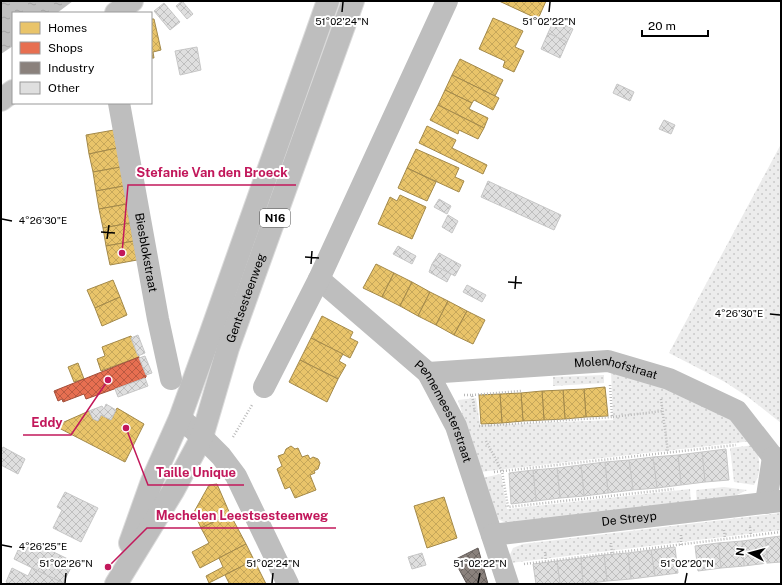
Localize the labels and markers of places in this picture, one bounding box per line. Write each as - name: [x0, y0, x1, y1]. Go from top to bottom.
- callout: Stefanie Van den Broeck: [128, 160, 296, 185]
- callout: Eddy: [23, 410, 71, 435]
- callout: Taille Unique: [148, 460, 244, 485]
- callout: Mechelen Leestsesteenweg: [147, 503, 336, 528]

